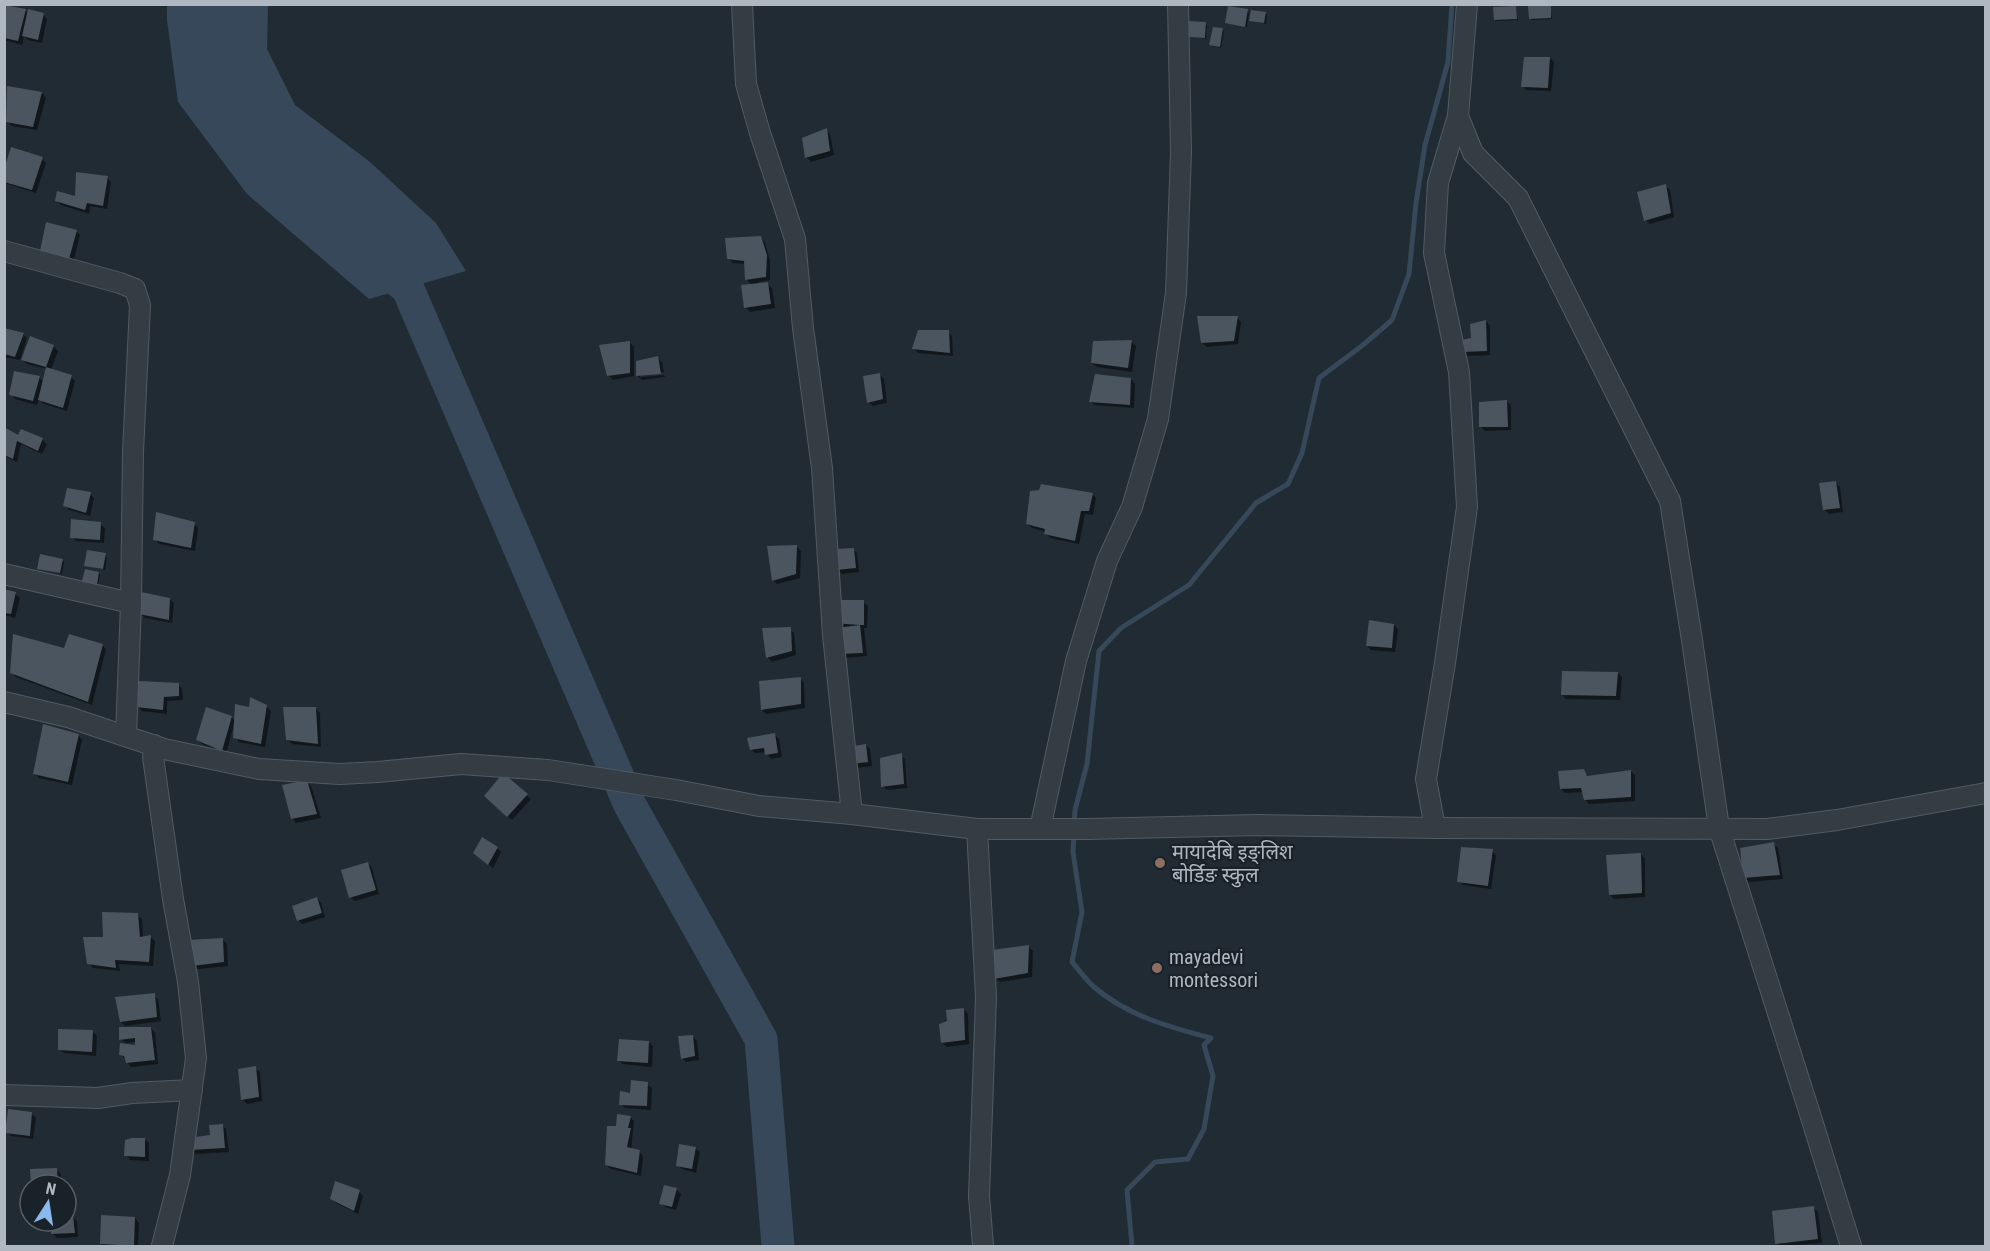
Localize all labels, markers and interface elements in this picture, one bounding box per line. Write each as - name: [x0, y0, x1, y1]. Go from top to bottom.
- place label: मायादेबि इङ्लिश बोर्डिङ स्कुल: [1172, 840, 1293, 888]
- marker: मायादेबि इङ्लिश बोर्डिङ स्कुल: [1153, 856, 1167, 870]
- place label: mayadevi montessori: [1169, 945, 1258, 992]
- marker: mayadevi montessori: [1150, 961, 1164, 975]
- north arrow: [18, 1173, 78, 1233]
- text: N: [44, 1179, 58, 1199]

